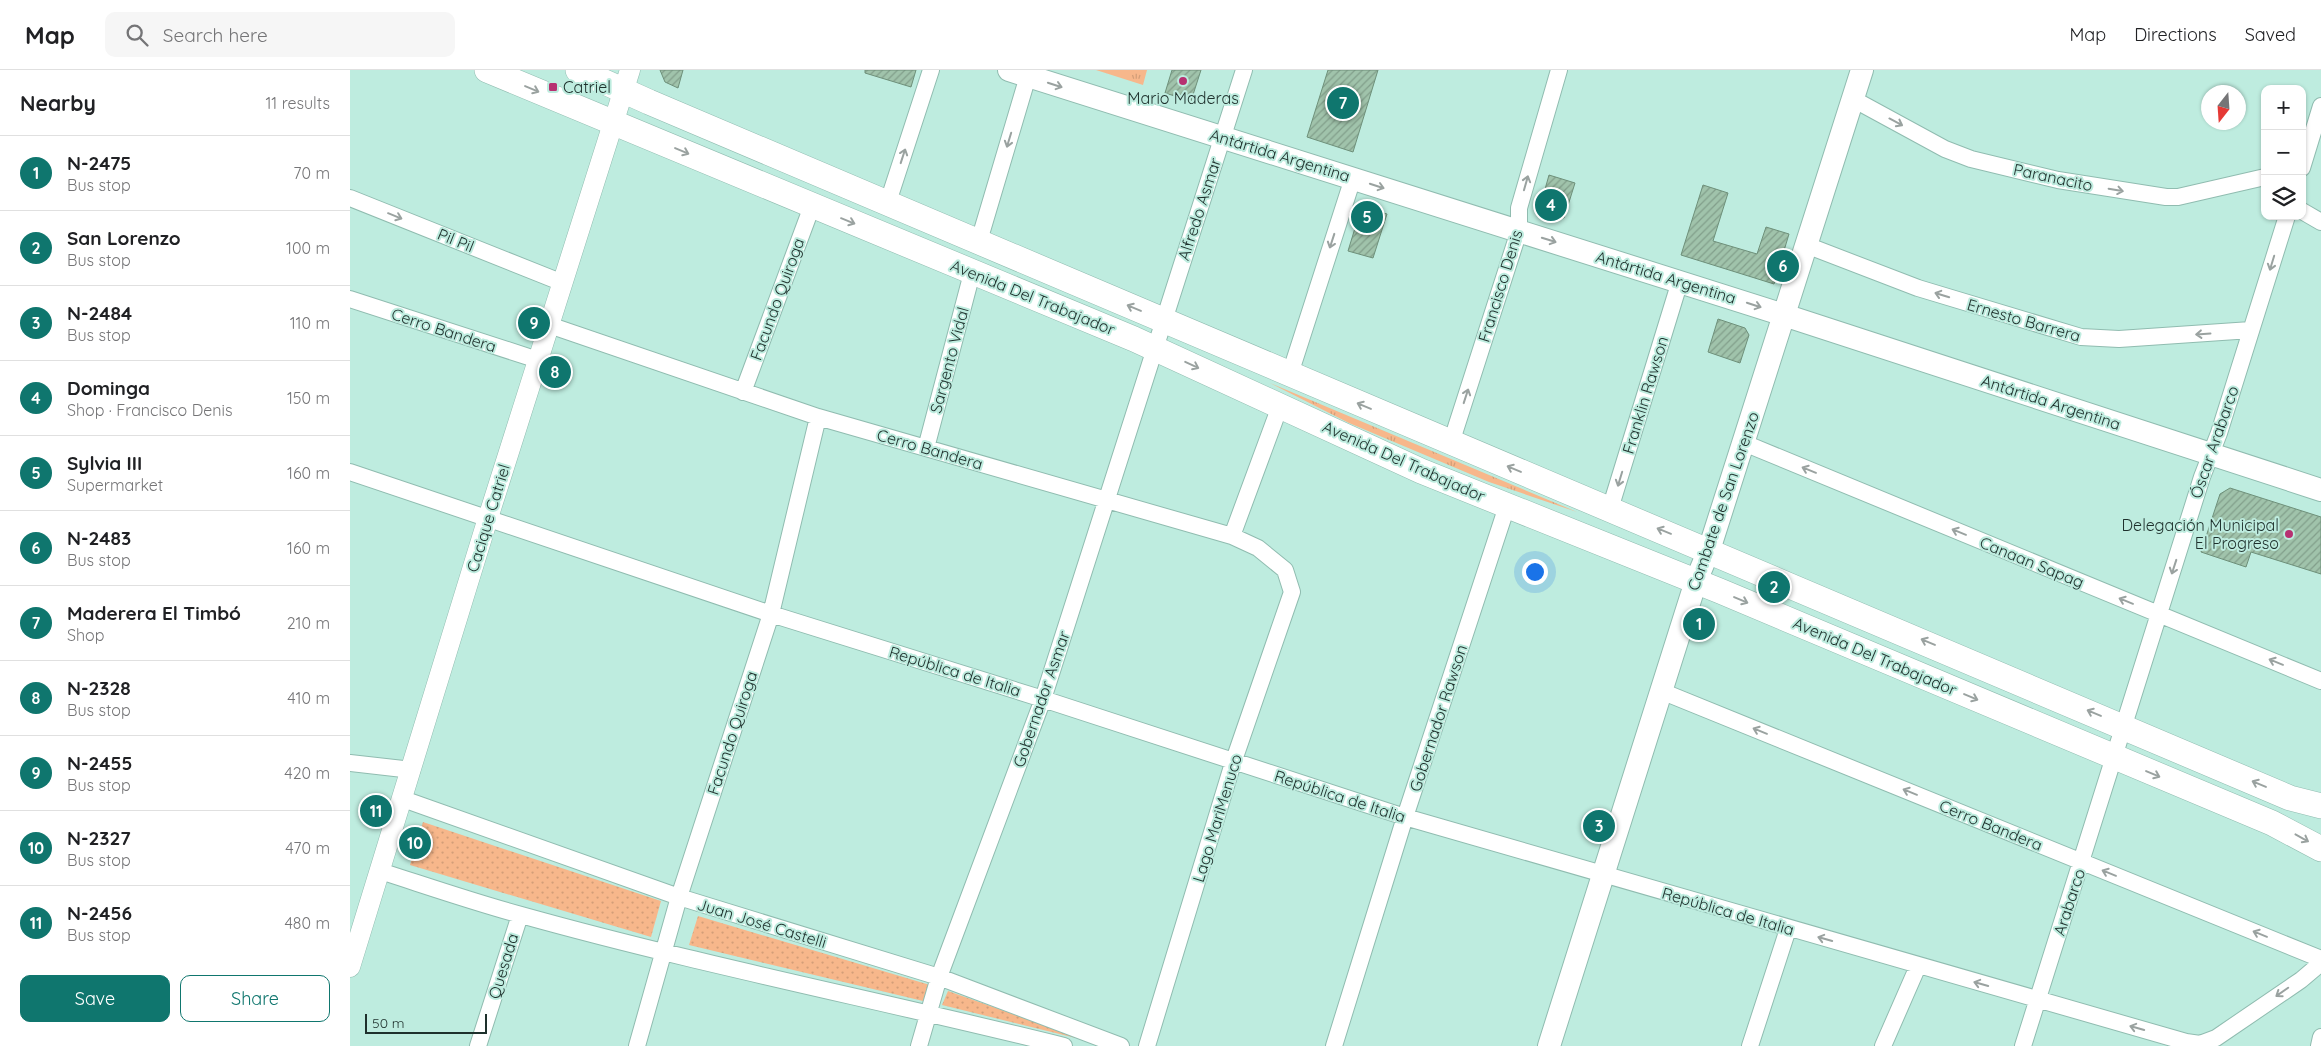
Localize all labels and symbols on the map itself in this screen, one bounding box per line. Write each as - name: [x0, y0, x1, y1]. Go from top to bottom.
- marker: Mario Maderas: [1177, 75, 1189, 87]
- place label: Catriel: [563, 77, 611, 97]
- one-way arrow: [1047, 80, 1063, 90]
- marker: Catriel: [547, 81, 559, 93]
- one-way arrow: [524, 84, 539, 94]
- pin: 7: [1327, 84, 1359, 122]
- north arrow: [2201, 85, 2246, 130]
- place label: Mario Maderas: [1127, 88, 1239, 108]
- one-way arrow: [1888, 117, 1903, 127]
- street label: Antártida Argentina: [1207, 124, 1353, 186]
- one-way arrow: [1004, 131, 1014, 147]
- one-way arrow: [674, 147, 689, 157]
- one-way arrow: [899, 149, 908, 164]
- street label: Alfredo Asmar: [1173, 155, 1225, 263]
- street label: Paranacito: [2012, 159, 2094, 195]
- one-way arrow: [1521, 176, 1531, 192]
- one-way arrow: [1369, 182, 1384, 191]
- one-way arrow: [2108, 185, 2124, 195]
- pin: 4: [1535, 186, 1567, 224]
- pin: 5: [1351, 198, 1383, 236]
- one-way arrow: [387, 212, 402, 221]
- one-way arrow: [840, 217, 855, 226]
- street label: Pil Pil: [435, 224, 477, 256]
- street label: Francisco Denis: [1473, 228, 1527, 344]
- one-way arrow: [1327, 233, 1337, 249]
- street label: Facundo Quiroga: [746, 235, 808, 363]
- one-way arrow: [1540, 236, 1556, 246]
- street label: Antártida Argentina: [1593, 246, 1739, 308]
- pin: 6: [1767, 247, 1799, 285]
- one-way arrow: [2267, 254, 2277, 270]
- street label: Avenida Del Trabajador: [948, 255, 1118, 339]
- one-way arrow: [1934, 290, 1950, 300]
- street label: Ernesto Barrera: [1965, 294, 2083, 346]
- one-way arrow: [1745, 301, 1761, 310]
- one-way arrow: [1127, 302, 1142, 312]
- street label: Cerro Bandera: [389, 304, 499, 356]
- pin: 9: [518, 304, 550, 342]
- street label: Sargento Vidal: [925, 305, 973, 415]
- one-way arrow: [2195, 329, 2211, 338]
- street label: Franklin Rawson: [1618, 334, 1672, 456]
- pin: 8: [539, 353, 571, 391]
- one-way arrow: [1184, 360, 1199, 370]
- street label: Antártida Argentina: [1979, 370, 2123, 434]
- street label: Óscar Arabarco: [2185, 383, 2243, 501]
- one-way arrow: [1462, 389, 1471, 404]
- one-way arrow: [1357, 400, 1372, 410]
- street label: Combate de San Lorenzo: [1683, 409, 1763, 593]
- street label: Avenida Del Trabajador: [1320, 416, 1488, 506]
- street label: Cerro Bandera: [875, 424, 985, 474]
- street label: Cacique Catriel: [462, 462, 514, 574]
- one-way arrow: [1507, 464, 1522, 473]
- one-way arrow: [1802, 464, 1817, 474]
- one-way arrow: [1614, 470, 1624, 486]
- place label: Delegación Municipal El Progreso: [2121, 515, 2279, 553]
- one-way arrow: [1657, 526, 1672, 536]
- one-way arrow: [1952, 526, 1967, 536]
- marker: Delegación Municipal El Progreso: [2283, 528, 2295, 540]
- street label: Canaan Sapag: [1977, 532, 2087, 592]
- your location: [1522, 559, 1548, 585]
- one-way arrow: [2168, 559, 2178, 575]
- pin: 2: [1758, 568, 1790, 606]
- one-way arrow: [2119, 595, 2134, 605]
- one-way arrow: [1733, 596, 1748, 605]
- pin: 1: [1683, 605, 1715, 643]
- street label: Avenida Del Trabajador: [1790, 612, 1960, 700]
- street label: Gobernador Asmar: [1008, 628, 1074, 770]
- one-way arrow: [1921, 637, 1936, 647]
- street label: República de Italia: [887, 641, 1023, 701]
- street label: Gobernador Rawson: [1405, 642, 1471, 794]
- one-way arrow: [2269, 657, 2284, 667]
- street label: Facundo Quiroga: [703, 669, 761, 797]
- one-way arrow: [1963, 693, 1978, 703]
- one-way arrow: [2086, 707, 2101, 716]
- one-way arrow: [1752, 725, 1767, 734]
- street label: Lago MariMenuco: [1188, 751, 1246, 885]
- street label: República de Italia: [1272, 765, 1408, 827]
- one-way arrow: [2145, 769, 2160, 779]
- one-way arrow: [2252, 779, 2267, 788]
- one-way arrow: [1903, 786, 1918, 796]
- pin: 11: [360, 792, 392, 830]
- street label: Cerro Bandera: [1937, 795, 2045, 855]
- pin: 3: [1583, 807, 1615, 845]
- pin: 10: [399, 824, 431, 862]
- one-way arrow: [2295, 833, 2310, 843]
- street label: Arabarco: [2049, 866, 2089, 938]
- one-way arrow: [2102, 867, 2117, 877]
- street label: República de Italia: [1660, 883, 1796, 939]
- street label: Juan José Castelli: [695, 894, 829, 952]
- one-way arrow: [2253, 929, 2268, 938]
- street label: Quesada: [484, 931, 522, 1001]
- one-way arrow: [1817, 934, 1833, 943]
- one-way arrow: [1973, 978, 1989, 988]
- one-way arrow: [2275, 987, 2289, 997]
- scale bar: [365, 1011, 488, 1034]
- one-way arrow: [2130, 1023, 2146, 1033]

